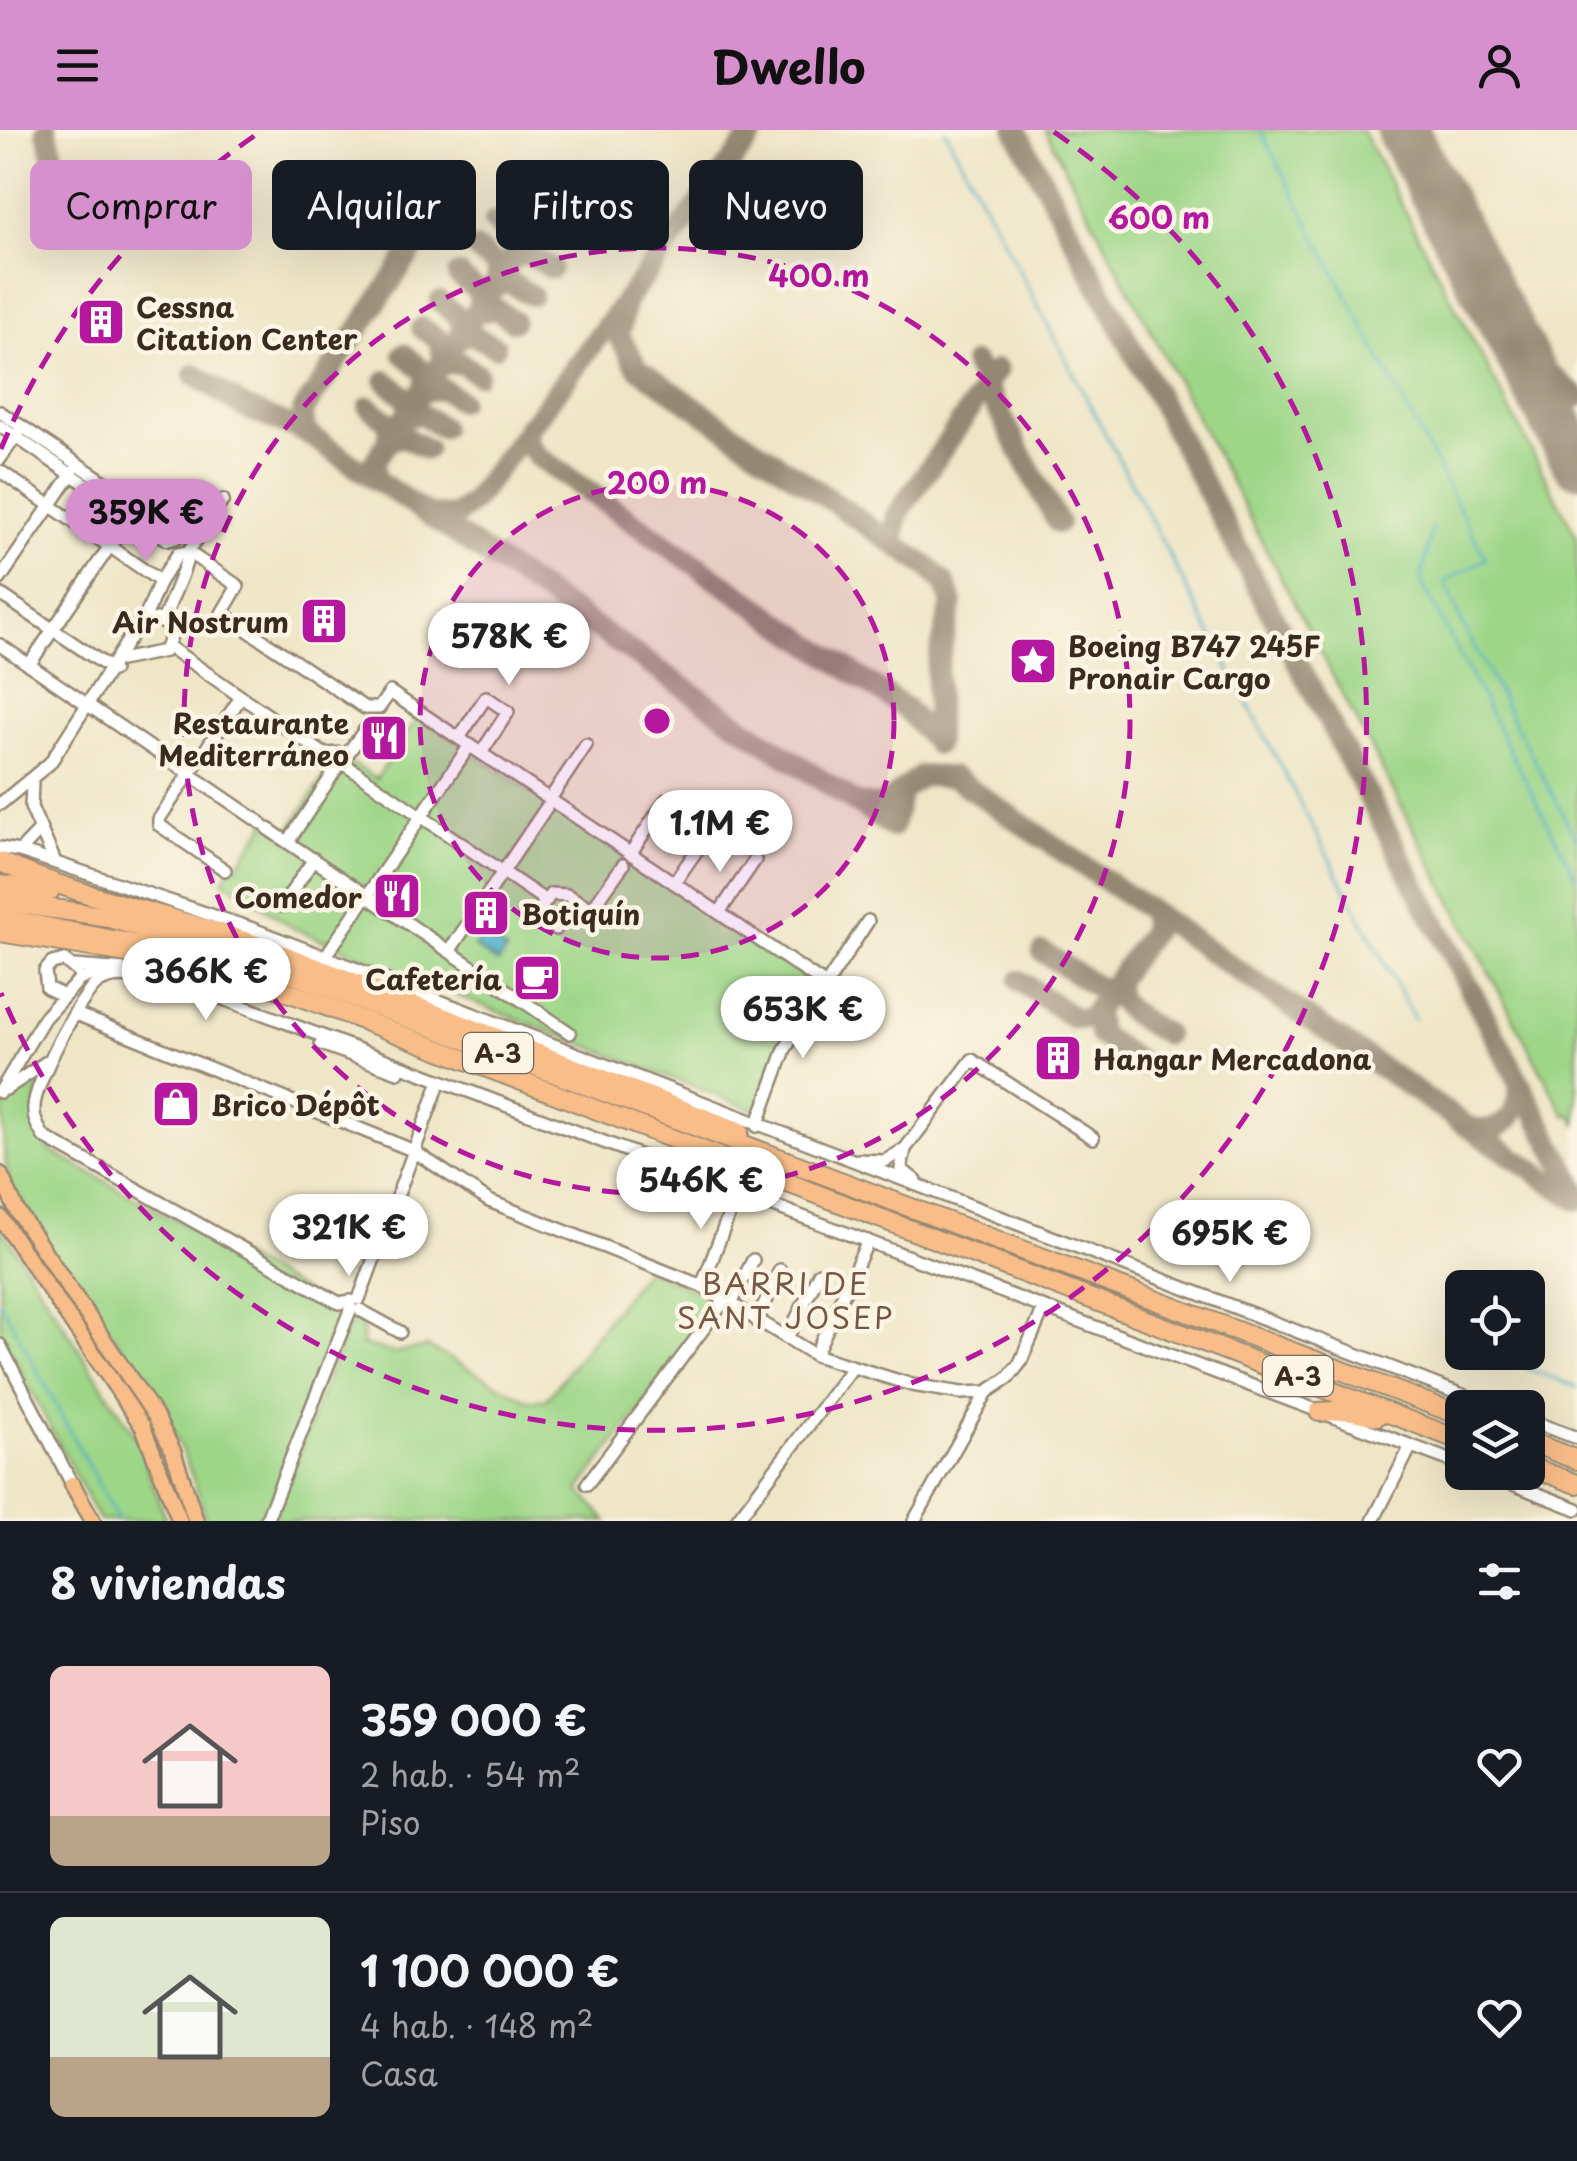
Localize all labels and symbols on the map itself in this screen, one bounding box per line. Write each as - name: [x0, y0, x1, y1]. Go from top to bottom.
- text: 600 m: [1108, 194, 1210, 239]
- text: 400 m: [768, 252, 870, 297]
- place label: Cessna Citation Center: [136, 285, 358, 360]
- building icon: Cessna Citation Center: [75, 296, 127, 348]
- text: 200 m: [607, 459, 707, 504]
- pin: 359K €: [65, 479, 227, 564]
- building icon: Air Nostrum: [298, 595, 350, 647]
- place label: Air Nostrum: [112, 600, 289, 643]
- pin: 578K €: [428, 603, 590, 688]
- place label: Boeing B747 245F Pronair Cargo: [1068, 624, 1320, 699]
- place icon: Boeing B747 245F Pronair Cargo: [1007, 635, 1059, 687]
- place label: Restaurante Mediterráneo: [159, 701, 349, 776]
- centre of rings: [639, 703, 675, 739]
- restaurant icon: Restaurante Mediterráneo: [358, 712, 410, 764]
- pin: 1.1M €: [639, 790, 801, 875]
- restaurant icon: Comedor: [371, 870, 423, 922]
- place label: Comedor: [234, 875, 363, 918]
- building icon: Botiquín: [460, 887, 512, 939]
- place label: Botiquín: [521, 892, 640, 935]
- pin: 366K €: [125, 938, 287, 1023]
- cafe icon: Cafetería: [511, 952, 563, 1004]
- place label: Cafetería: [365, 957, 503, 1000]
- pin: 653K €: [722, 976, 884, 1061]
- building icon: Hangar Mercadona: [1032, 1032, 1084, 1084]
- road number: A-3: [463, 1033, 533, 1073]
- place label: Hangar Mercadona: [1093, 1037, 1371, 1080]
- shop icon: Brico Dépôt: [150, 1078, 202, 1130]
- place label: Brico Dépôt: [211, 1083, 380, 1126]
- pin: 546K €: [620, 1147, 782, 1232]
- pin: 321K €: [268, 1194, 430, 1279]
- pin: 695K €: [1149, 1200, 1311, 1285]
- district label: BARRI DE SANT JOSEP: [677, 1260, 895, 1339]
- road number: A-3: [1263, 1356, 1333, 1396]

